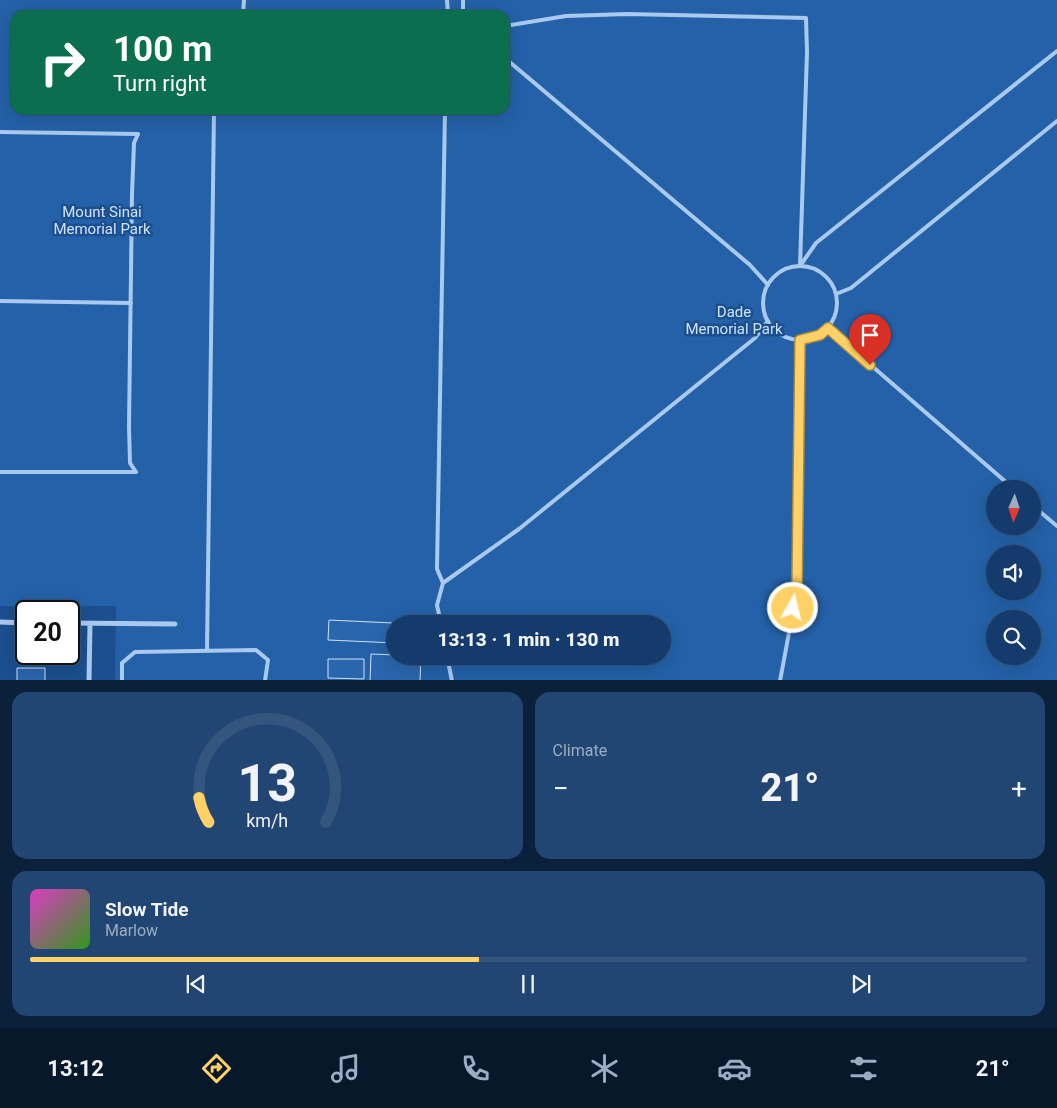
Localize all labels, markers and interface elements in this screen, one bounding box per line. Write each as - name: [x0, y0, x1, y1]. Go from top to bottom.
- text: 100 m: [113, 29, 212, 70]
- icon: right: [30, 30, 95, 95]
- text: Turn right: [113, 71, 207, 96]
- park label: Mount Sinai Memorial Park: [53, 203, 151, 238]
- park label: Dade Memorial Park: [685, 303, 783, 338]
- pin: [849, 314, 891, 365]
- icon: arrive: [856, 321, 884, 349]
- north arrow: [986, 480, 1041, 535]
- map controls: [986, 480, 1041, 665]
- button: sound: [986, 545, 1041, 600]
- position arrow: [766, 581, 818, 633]
- speed limit sign: 20: [15, 600, 80, 665]
- button: search: [986, 610, 1041, 665]
- text: 13:13 · 1 min · 130 m: [437, 628, 620, 651]
- text: Climate: [553, 741, 607, 760]
- text: 13: [237, 753, 297, 814]
- text: 21°: [760, 766, 819, 810]
- text: −: [553, 772, 569, 805]
- text: +: [1011, 772, 1027, 805]
- text: km/h: [246, 810, 288, 831]
- text: Slow Tide: [105, 898, 188, 921]
- text: Marlow: [105, 921, 158, 940]
- icon: previous: [182, 970, 210, 998]
- icon: pause: [514, 970, 542, 998]
- icon: next: [847, 970, 875, 998]
- icon: directions: [199, 1051, 234, 1086]
- icon: music: [328, 1051, 363, 1086]
- icon: phone: [458, 1051, 493, 1086]
- icon: climate: [587, 1051, 622, 1086]
- icon: car: [717, 1051, 752, 1086]
- icon: filters: [846, 1051, 881, 1086]
- text: 13:12: [47, 1056, 104, 1081]
- text: 21°: [976, 1056, 1010, 1081]

